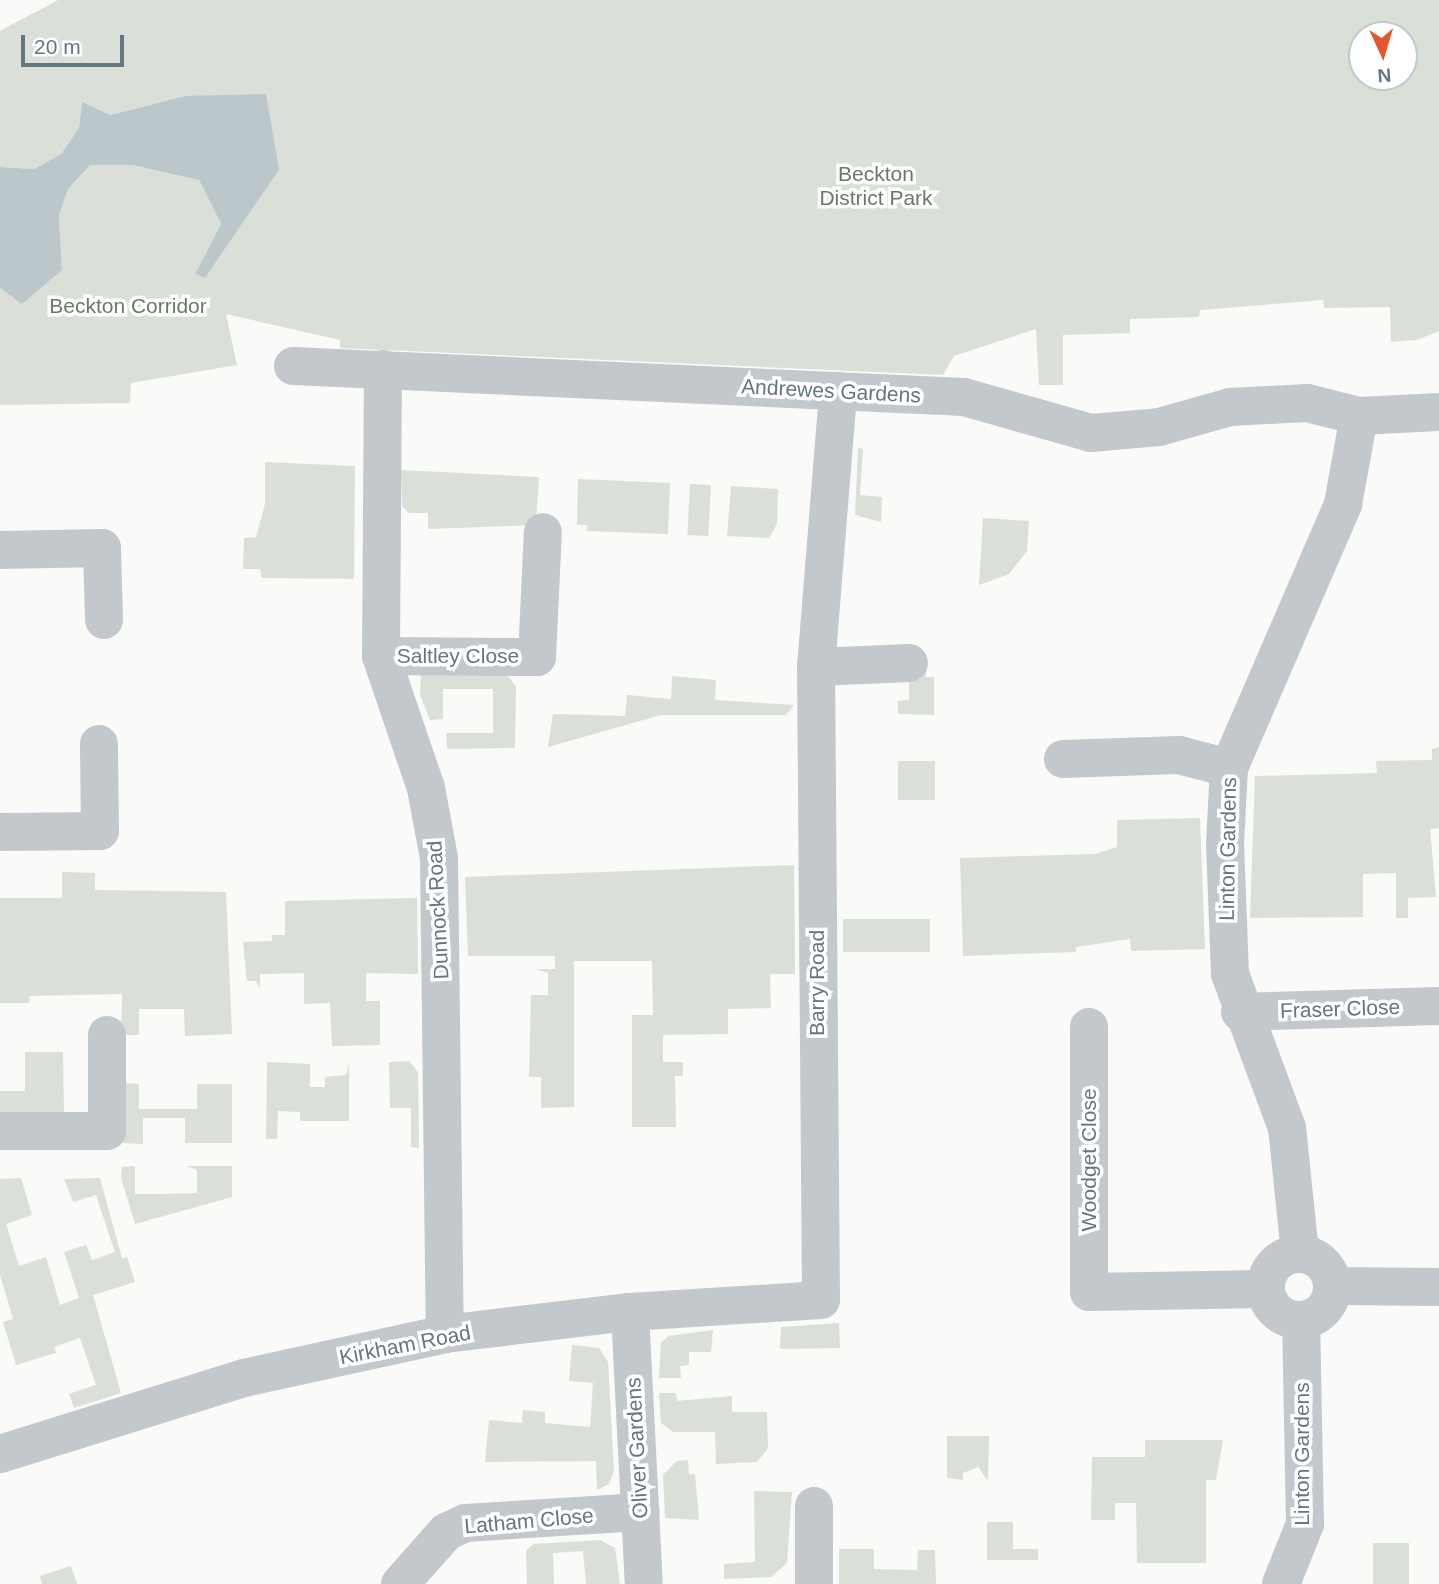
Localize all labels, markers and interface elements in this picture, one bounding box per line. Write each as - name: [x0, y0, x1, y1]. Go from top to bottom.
- scale bar: [24, 21, 128, 65]
- north arrow: [1348, 21, 1418, 91]
- text: 20 m: [34, 35, 81, 58]
- text: N: [1377, 64, 1392, 86]
- park label: Beckton District Park: [819, 161, 933, 211]
- park label: Beckton Corridor: [49, 293, 207, 319]
- street label: Andrewes Gardens: [741, 374, 921, 408]
- street label: Saltley Close: [397, 643, 519, 669]
- street label: Linton Gardens: [1214, 777, 1242, 921]
- street label: Dunnock Road: [422, 840, 454, 980]
- street label: Barry Road: [804, 930, 830, 1036]
- street label: Fraser Close: [1279, 994, 1401, 1024]
- street label: Woodget Close: [1076, 1088, 1102, 1232]
- street label: Kirkham Road: [337, 1320, 473, 1370]
- street label: Oliver Gardens: [621, 1377, 653, 1519]
- street label: Linton Gardens: [1289, 1382, 1315, 1526]
- street label: Latham Close: [463, 1503, 595, 1539]

